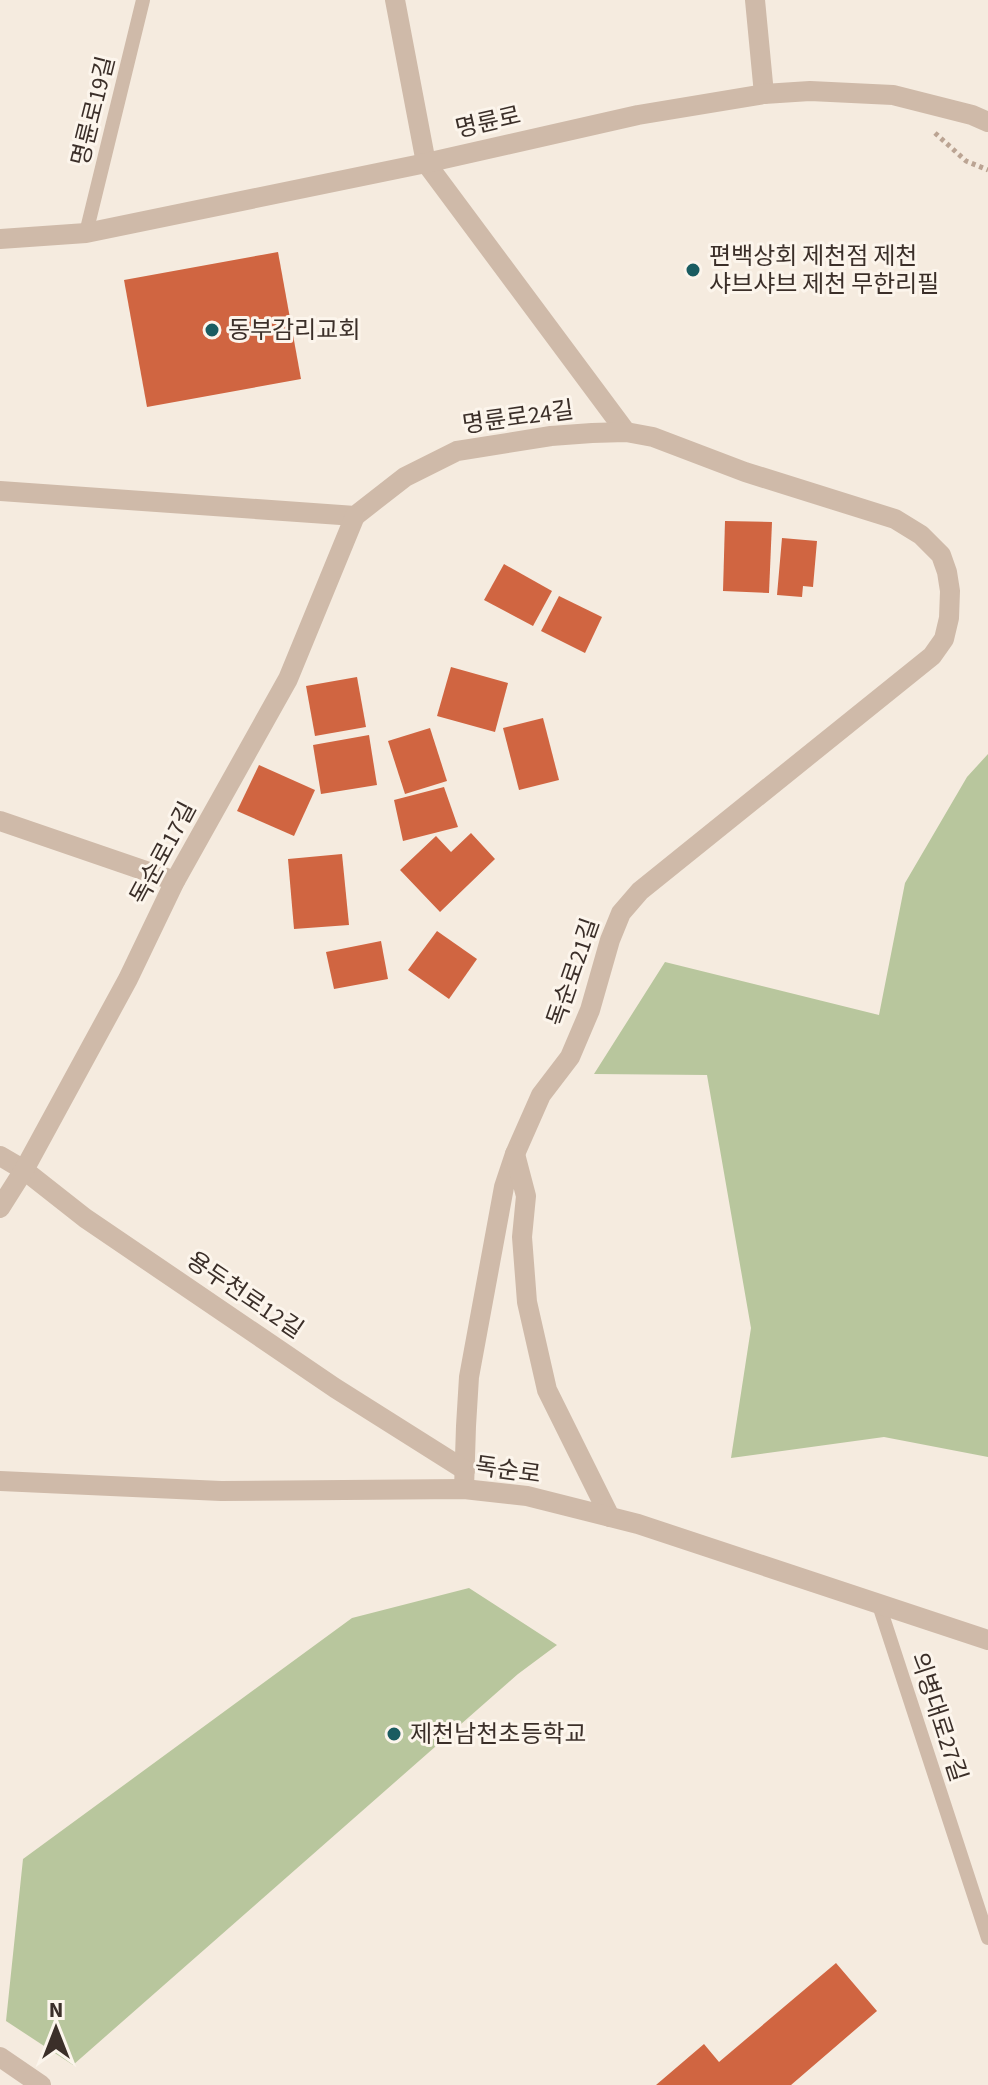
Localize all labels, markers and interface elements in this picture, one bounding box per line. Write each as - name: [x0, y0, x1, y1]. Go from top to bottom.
- street label: 명륜로19길: [63, 52, 124, 170]
- street label: 명륜로: [452, 98, 524, 147]
- place label: 편백상회 제천점 제천 샤브샤브 제천 무한리필: [709, 239, 939, 302]
- marker: 편백상회 제천점 제천 샤브샤브 제천 무한리필: [684, 261, 702, 279]
- place label: 동부감리교회: [228, 313, 360, 348]
- marker: 동부감리교회: [203, 321, 221, 339]
- street label: 명륜로24길: [460, 392, 576, 443]
- street label: 독순로17길: [122, 795, 205, 911]
- street label: 독순로21길: [539, 913, 608, 1031]
- street label: 용두천로12길: [179, 1243, 310, 1347]
- street label: 독순로: [473, 1449, 543, 1492]
- street label: 의병대로27길: [901, 1648, 976, 1786]
- place label: 제천남천초등학교: [410, 1717, 587, 1752]
- marker: 제천남천초등학교: [385, 1725, 403, 1743]
- north arrow: [16, 1989, 96, 2069]
- text: N: [49, 1994, 63, 2026]

